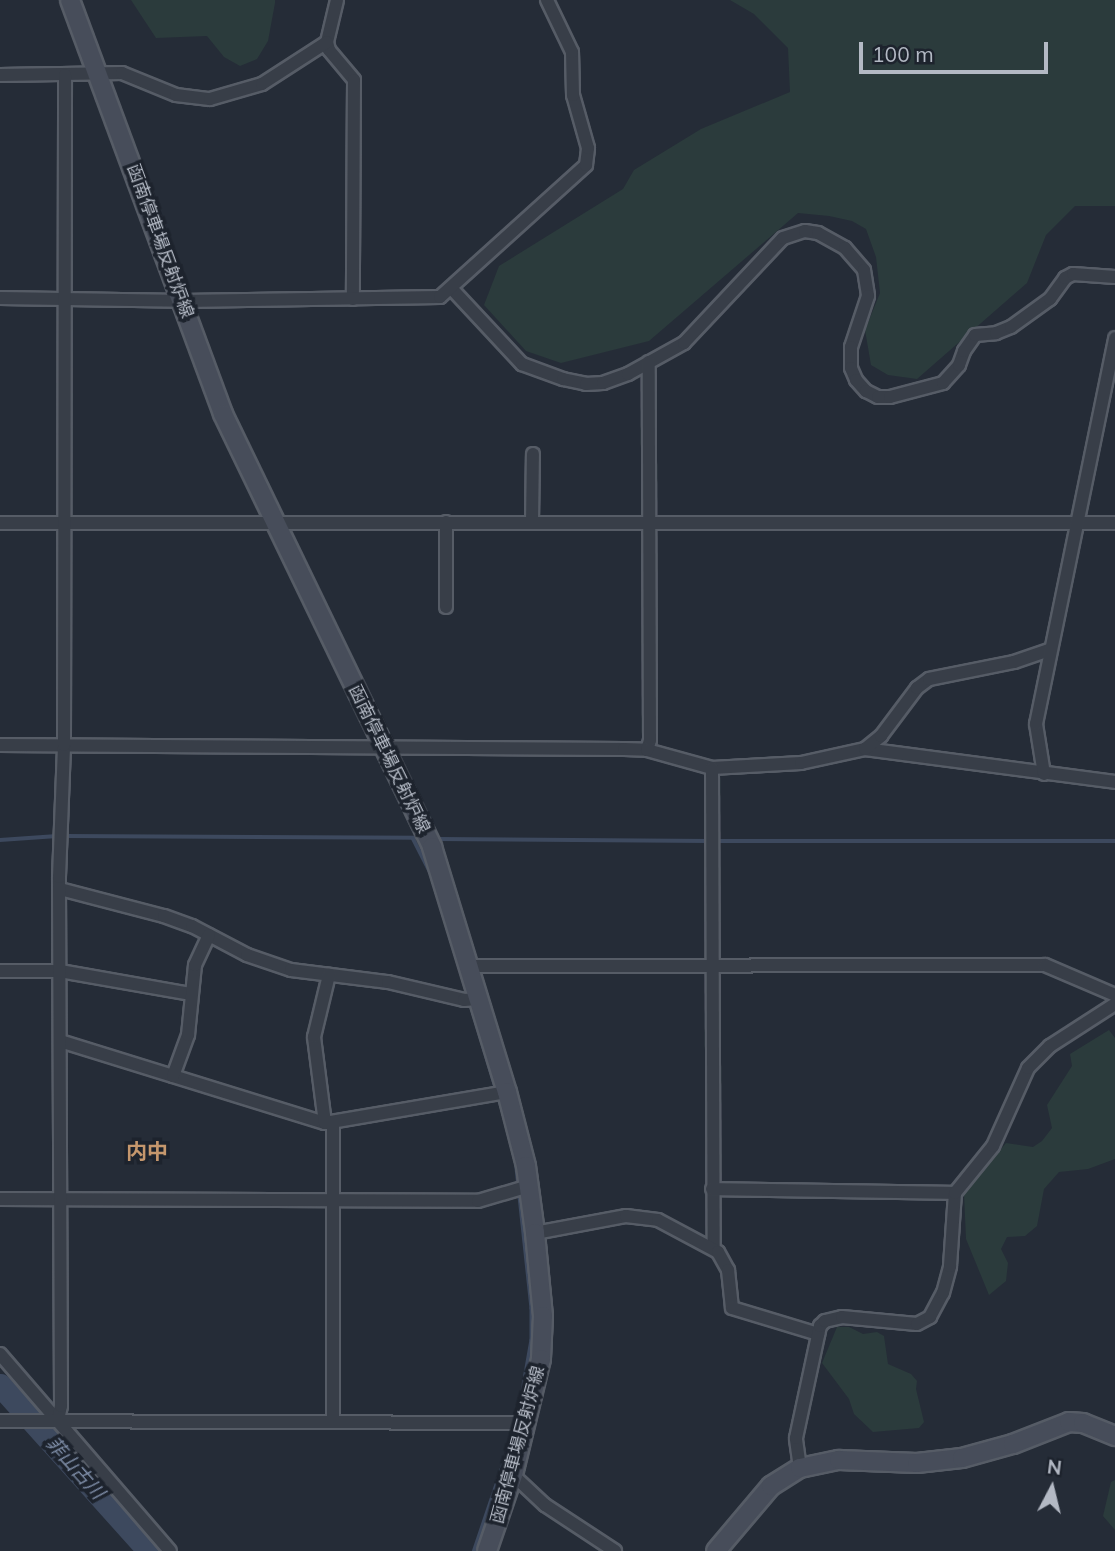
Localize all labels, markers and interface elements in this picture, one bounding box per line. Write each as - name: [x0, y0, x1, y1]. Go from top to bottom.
- scale bar: [863, 28, 1052, 72]
- text: 100 m: [872, 41, 934, 67]
- street label: 函南停車場反射炉線: [122, 161, 198, 321]
- street label: 函南停車場反射炉線: [344, 681, 434, 837]
- district label: 内中: [126, 1138, 168, 1164]
- street label: 函南停車場反射炉線: [487, 1364, 549, 1526]
- water label: 菲山古川: [41, 1432, 109, 1504]
- north arrow: [1017, 1453, 1087, 1523]
- text: N: [1046, 1454, 1063, 1480]

